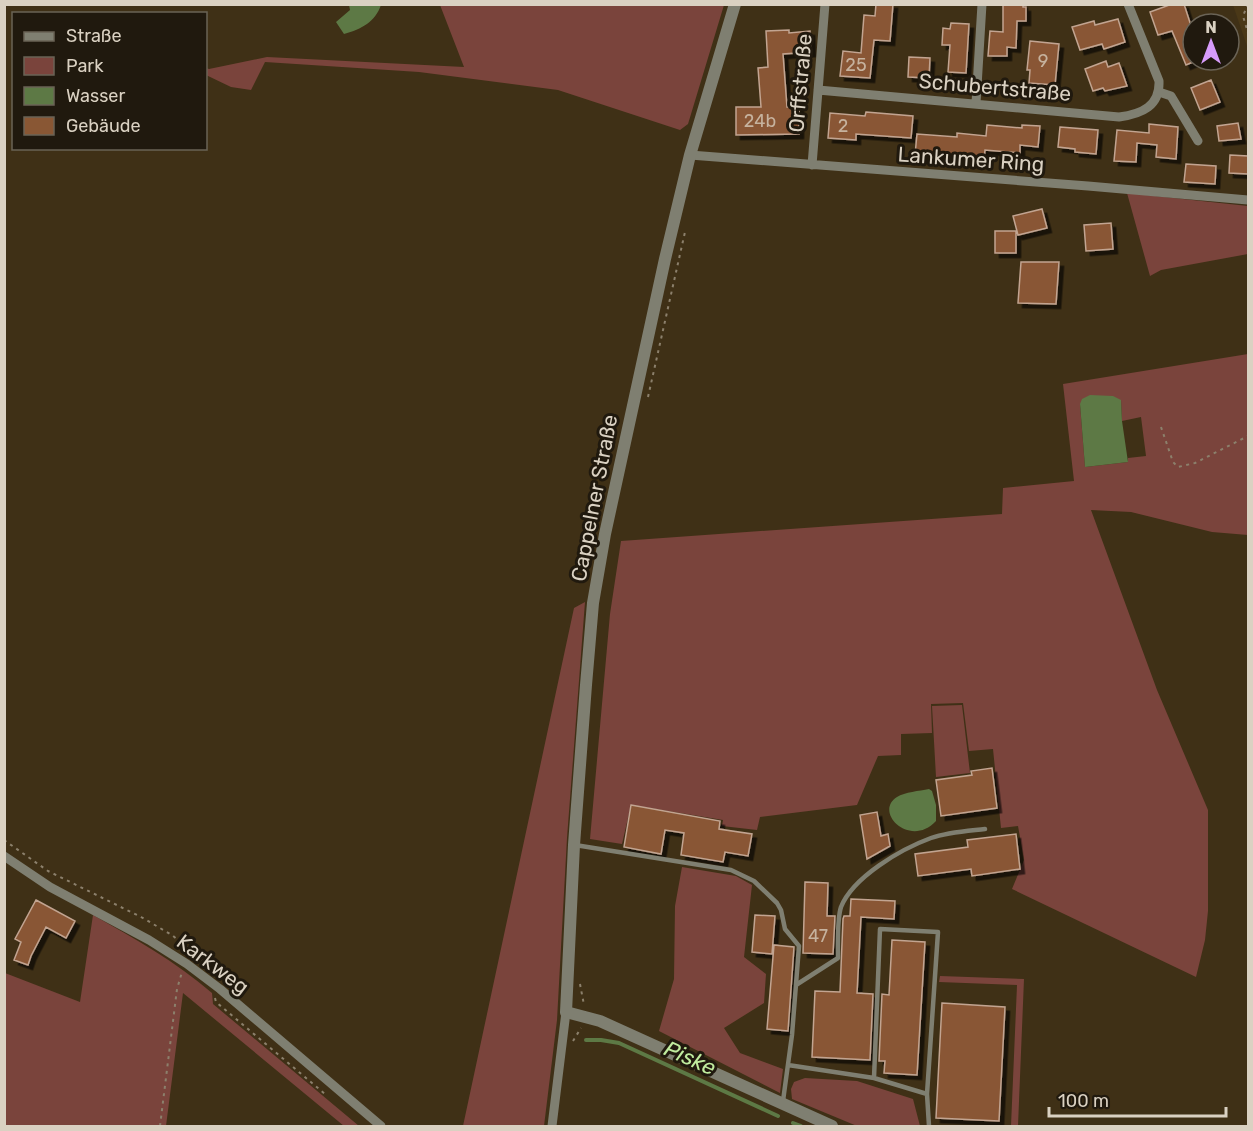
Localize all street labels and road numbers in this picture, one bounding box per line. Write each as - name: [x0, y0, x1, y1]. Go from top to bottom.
- street label: Orffstraße: [783, 33, 817, 133]
- street label: Schubertstraße: [918, 68, 1072, 106]
- street label: Lankumer Ring: [897, 141, 1045, 177]
- street label: Cappelner Straße: [566, 412, 622, 584]
- street label: Karkweg: [172, 929, 254, 999]

